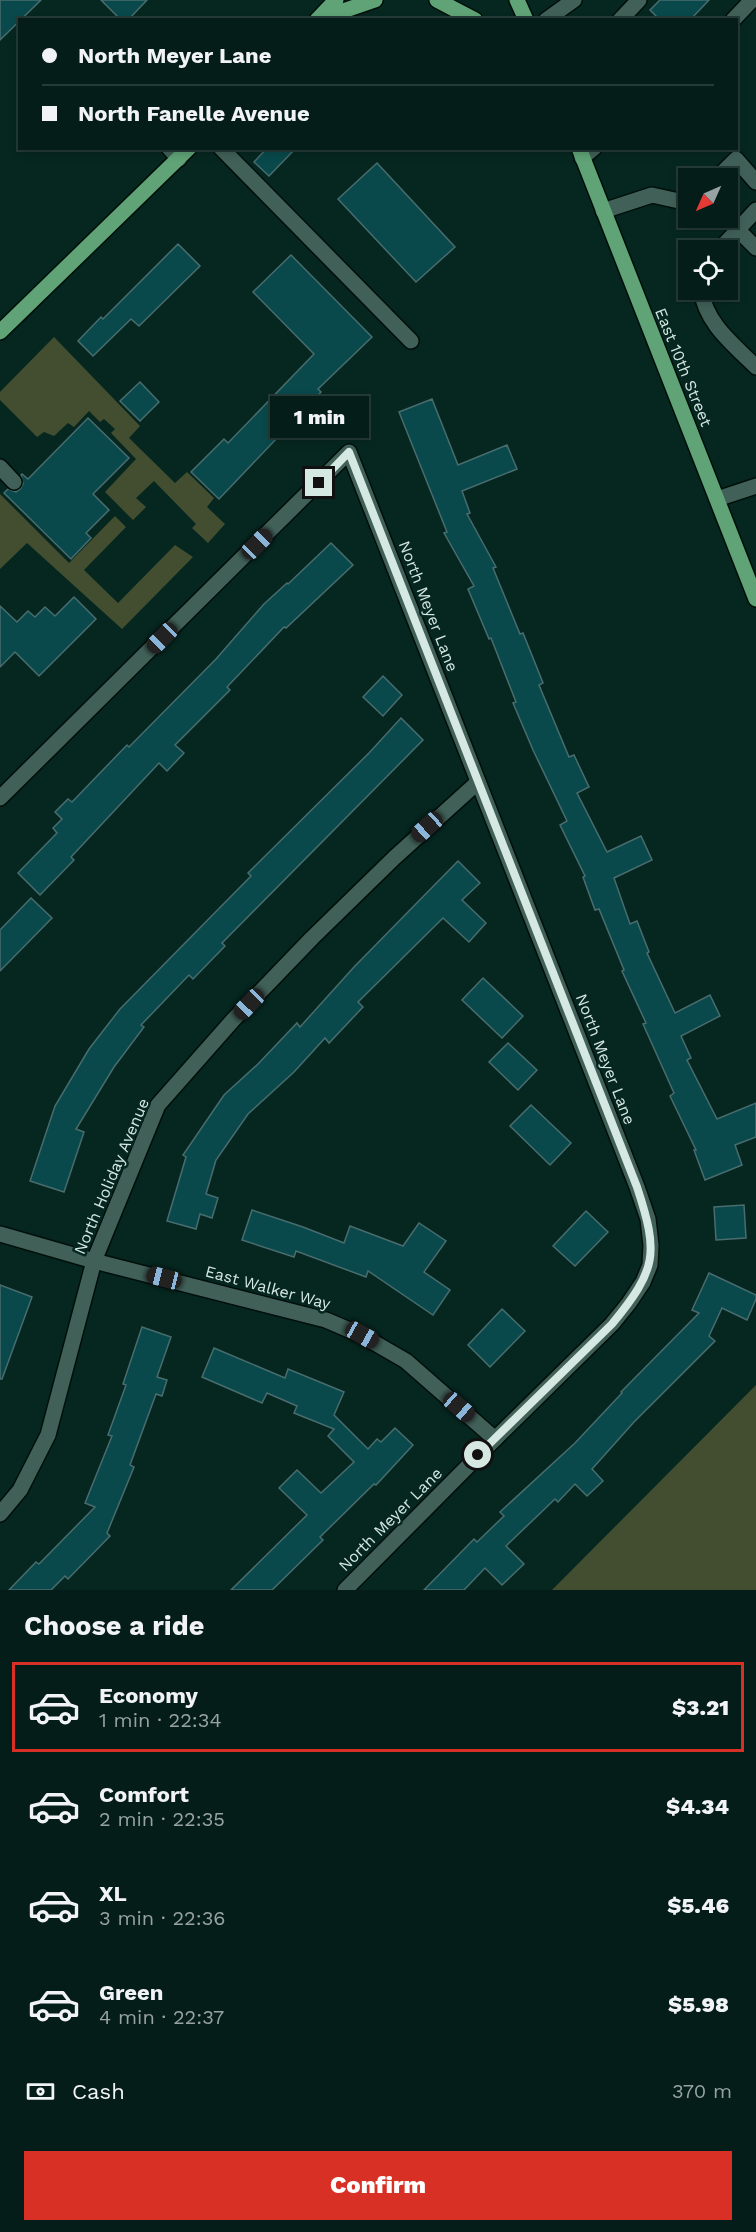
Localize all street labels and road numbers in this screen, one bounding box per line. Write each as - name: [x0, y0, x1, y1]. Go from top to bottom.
- street label: East 10th Street: [651, 305, 716, 429]
- street label: North Meyer Lane: [395, 538, 462, 674]
- street label: North Meyer Lane: [572, 991, 639, 1127]
- street label: North Holiday Avenue: [70, 1095, 153, 1257]
- street label: East Walker Way: [203, 1262, 333, 1314]
- street label: North Meyer Lane: [335, 1464, 446, 1575]

